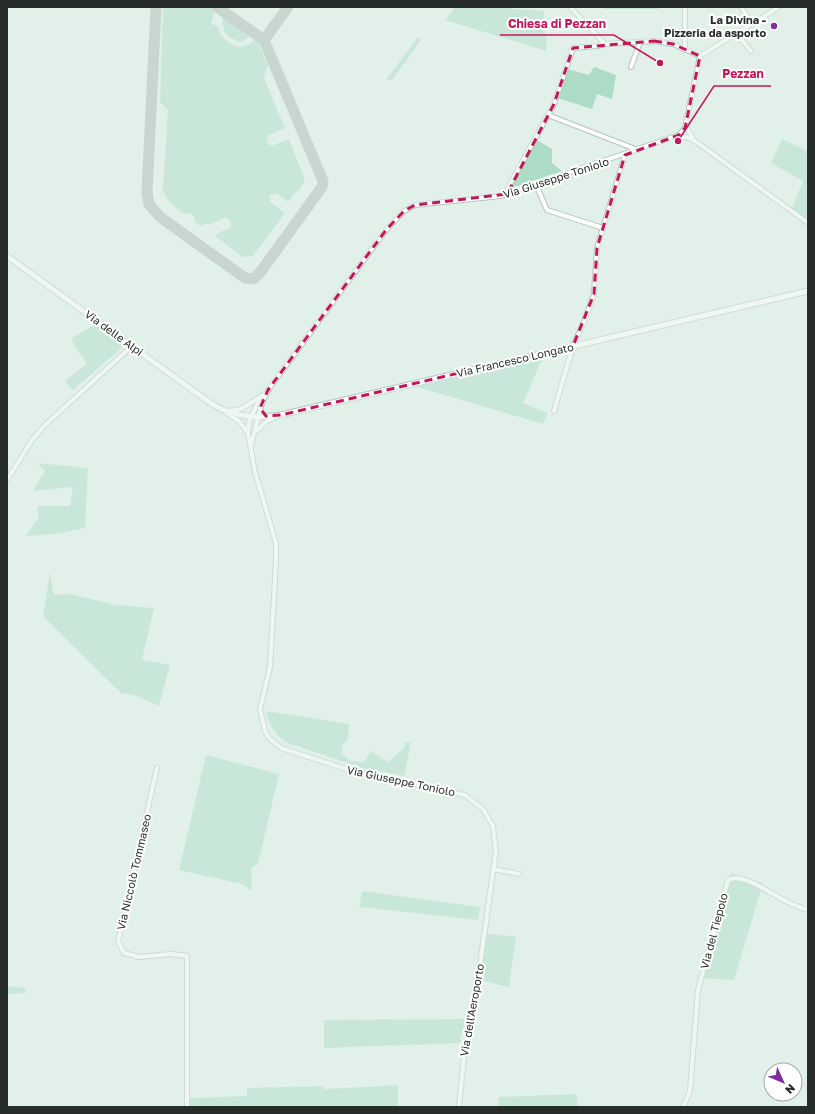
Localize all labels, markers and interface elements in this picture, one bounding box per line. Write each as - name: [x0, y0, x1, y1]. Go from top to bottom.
- callout: Chiesa di Pezzan: [500, 11, 614, 35]
- place label: La Divina - Pizzeria da asporto: [664, 13, 766, 39]
- text: Chiesa di Pezzan: [508, 16, 606, 31]
- marker: La Divina - Pizzeria da asporto: [769, 21, 779, 31]
- callout: Pezzan: [714, 62, 771, 86]
- text: Pezzan: [722, 66, 764, 81]
- street label: Via Giuseppe Toniolo: [501, 154, 611, 201]
- street label: Via delle Alpi: [83, 307, 146, 358]
- street label: Via Francesco Longato: [455, 340, 575, 379]
- street label: Via Giuseppe Toniolo: [346, 763, 457, 798]
- street label: Via Niccolò Tommaseo: [114, 812, 153, 931]
- street label: Via del Tiepolo: [697, 891, 730, 970]
- street label: Via dell'Aeroporto: [457, 962, 486, 1057]
- north arrow: [763, 1062, 803, 1102]
- text: N: [783, 1082, 798, 1097]

